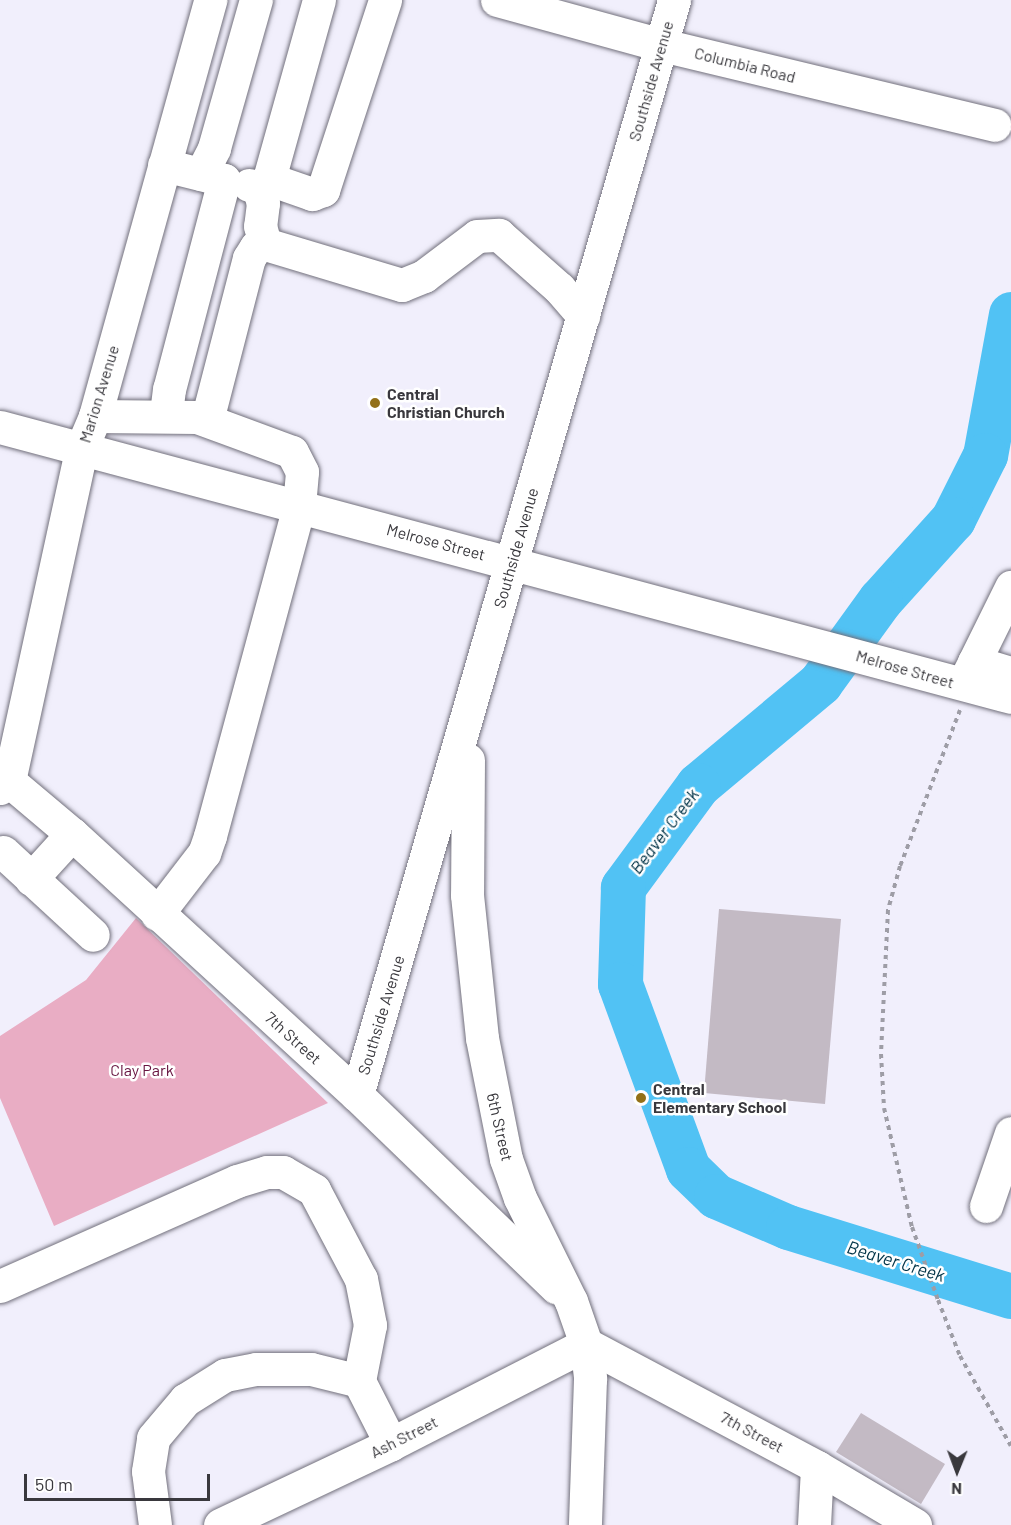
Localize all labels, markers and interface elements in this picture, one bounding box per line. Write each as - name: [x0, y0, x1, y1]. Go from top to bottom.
- street label: Southside Avenue: [625, 19, 677, 143]
- street label: Columbia Road: [692, 43, 798, 87]
- street label: Marion Avenue: [75, 343, 123, 445]
- place label: Central Christian Church: [387, 384, 505, 422]
- marker: Central Christian Church: [368, 396, 382, 410]
- street label: Southside Avenue: [490, 486, 542, 610]
- street label: Melrose Street: [385, 520, 487, 564]
- street label: Melrose Street: [854, 646, 956, 692]
- water label: Beaver Creek: [625, 784, 703, 878]
- street label: Southside Avenue: [354, 953, 408, 1077]
- street label: 7th Street: [261, 1008, 325, 1068]
- park label: Clay Park: [110, 1060, 174, 1080]
- place label: Central Elementary School: [653, 1079, 786, 1117]
- street label: 6th Street: [483, 1091, 517, 1163]
- marker: Central Elementary School: [634, 1091, 648, 1105]
- water label: Beaver Creek: [844, 1236, 948, 1286]
- street label: 7th Street: [717, 1407, 787, 1457]
- street label: Ash Street: [367, 1412, 441, 1462]
- north arrow: [927, 1441, 987, 1501]
- scale bar: [27, 1462, 213, 1500]
- text: 50 m: [35, 1473, 73, 1495]
- text: N: [951, 1480, 962, 1499]

